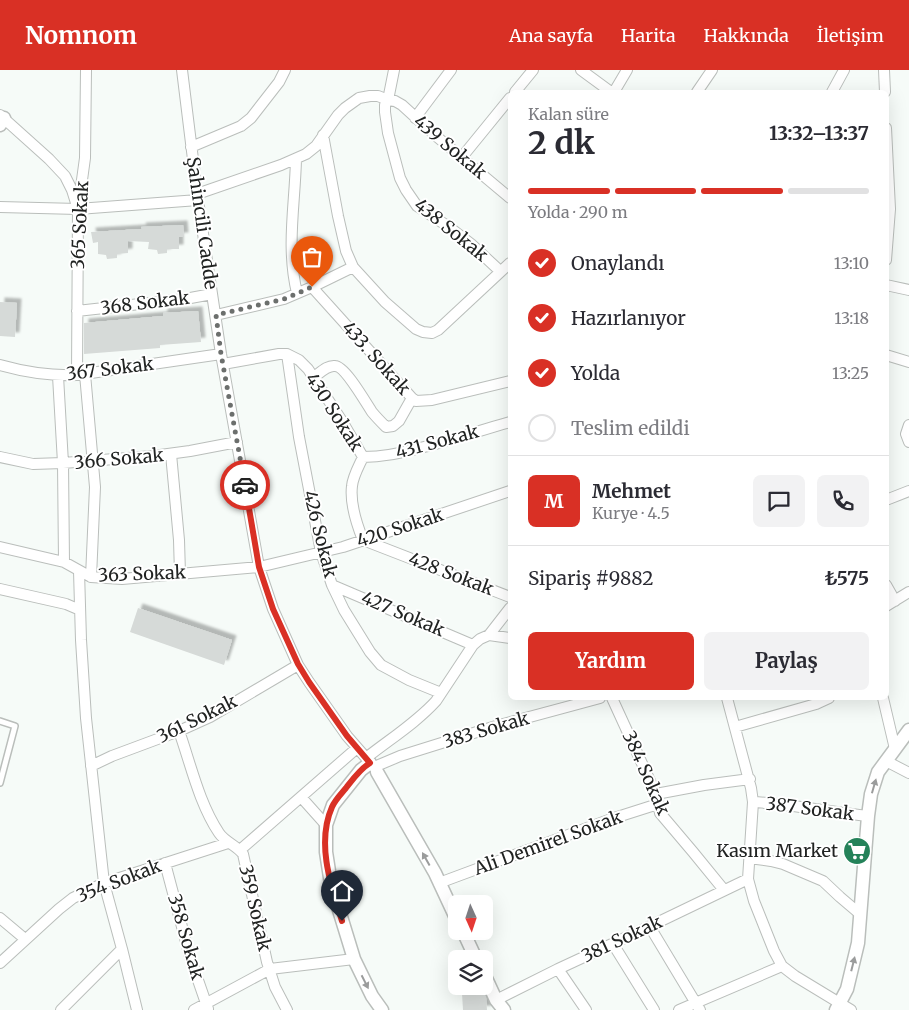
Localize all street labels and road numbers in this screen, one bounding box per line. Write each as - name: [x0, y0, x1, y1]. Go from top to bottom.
- street label: 439 Sokak: [409, 109, 492, 184]
- street label: Şahincili Cadde: [182, 155, 223, 291]
- street label: 365 Sokak: [66, 180, 93, 270]
- street label: 438 Sokak: [410, 193, 493, 267]
- street label: 368 Sokak: [99, 286, 191, 319]
- street label: 433. Sokak: [337, 316, 416, 400]
- street label: 367 Sokak: [65, 352, 155, 385]
- street label: 430 Sokak: [300, 368, 369, 456]
- street label: 431 Sokak: [393, 419, 482, 464]
- street label: 366 Sokak: [73, 443, 165, 474]
- street label: 426 Sokak: [299, 488, 343, 581]
- street label: 420 Sokak: [353, 502, 447, 552]
- street label: 428 Sokak: [405, 547, 498, 600]
- street label: 363 Sokak: [98, 560, 187, 587]
- street label: 427 Sokak: [358, 586, 449, 642]
- street label: 361 Sokak: [153, 689, 241, 748]
- street label: 383 Sokak: [440, 706, 532, 753]
- street label: 384 Sokak: [618, 727, 675, 819]
- street label: 387 Sokak: [765, 792, 856, 825]
- street label: Ali Demirel Sokak: [470, 805, 626, 880]
- street label: 354 Sokak: [73, 854, 165, 907]
- street label: 359 Sokak: [234, 862, 277, 954]
- street label: 358 Sokak: [163, 891, 210, 983]
- street label: 381 Sokak: [578, 910, 666, 967]

